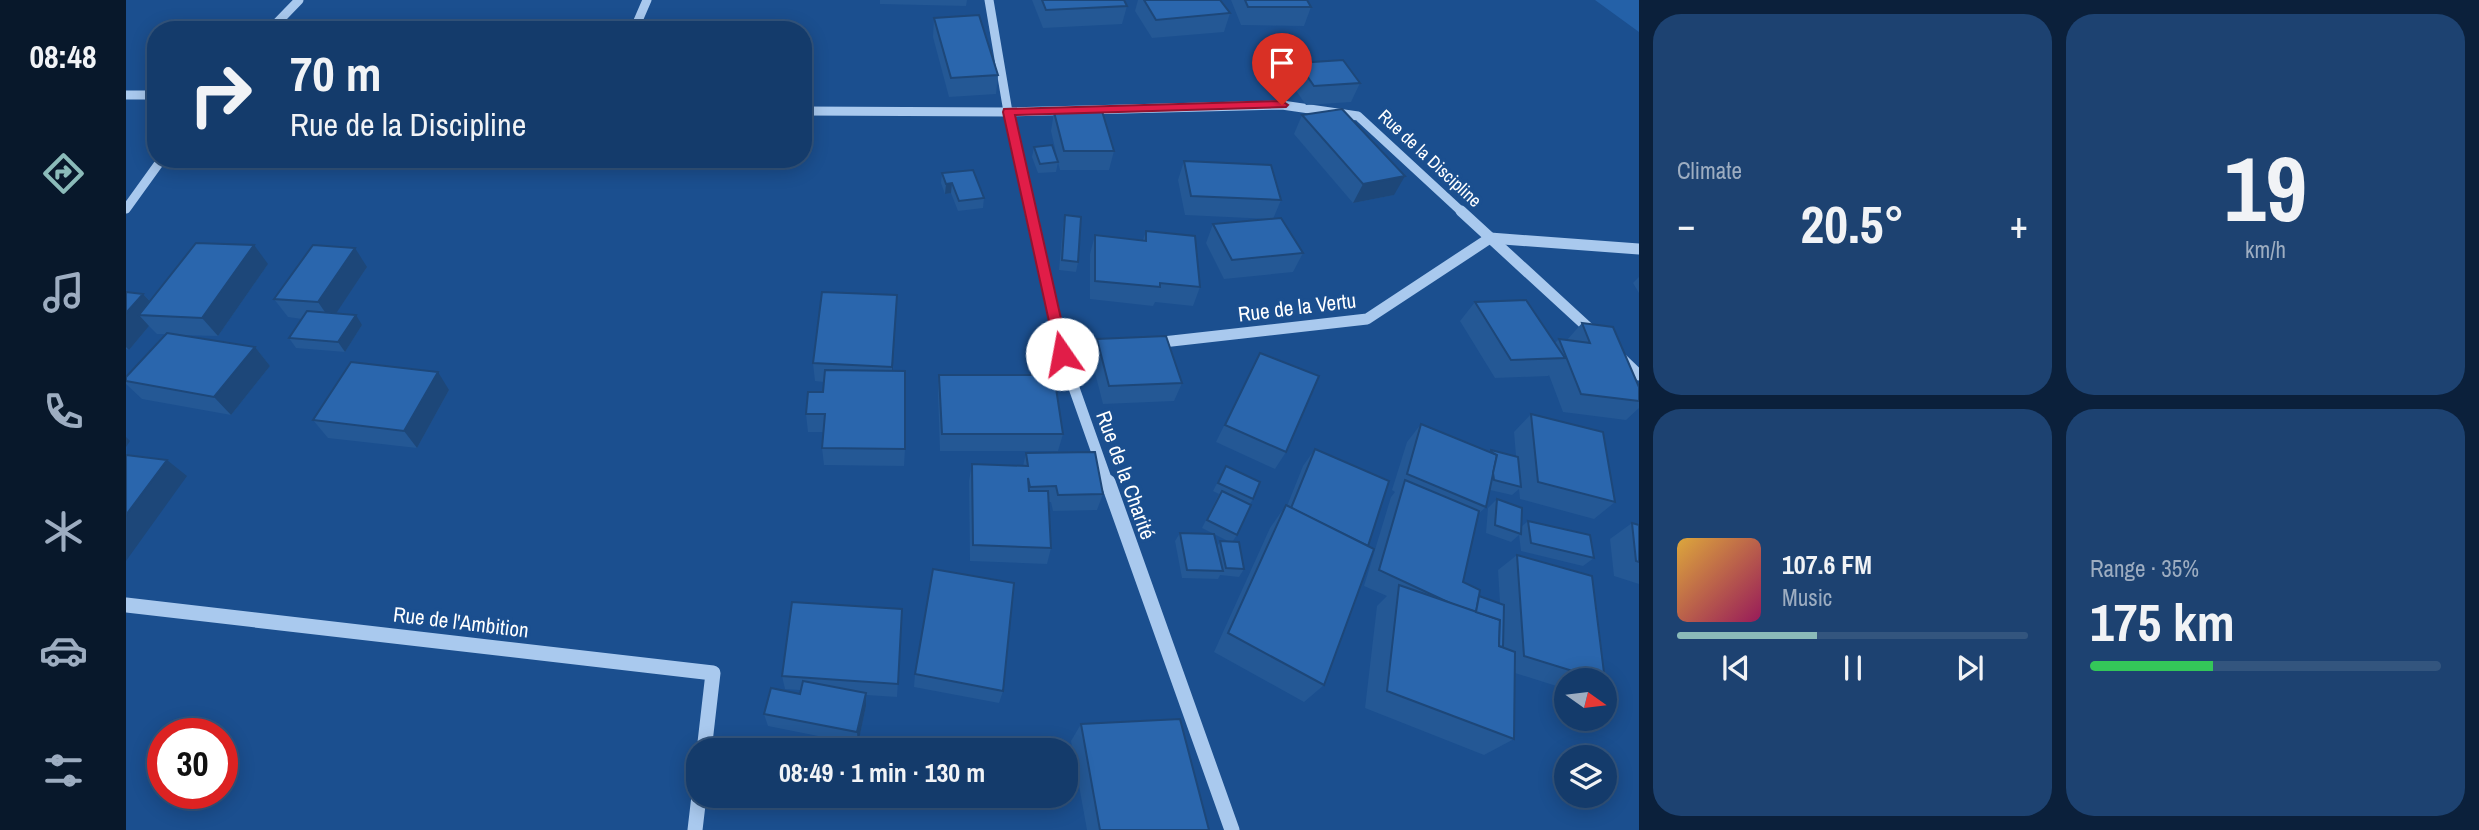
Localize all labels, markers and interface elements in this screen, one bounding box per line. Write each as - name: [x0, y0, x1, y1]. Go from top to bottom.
- pin: [1252, 33, 1312, 105]
- text: 08:48: [29, 35, 97, 78]
- text: 70 m: [290, 40, 382, 106]
- icon: arrive: [1263, 44, 1301, 82]
- icon: right: [175, 49, 266, 140]
- text: Rue de la Discipline: [290, 103, 526, 146]
- street label: Rue de la Discipline: [1373, 104, 1487, 212]
- text: 19: [2224, 127, 2307, 249]
- icon: directions: [39, 149, 88, 198]
- text: Climate: [1677, 155, 1742, 186]
- text: 20.5°: [1801, 189, 1904, 259]
- text: −: [1677, 199, 1695, 250]
- text: +: [2010, 199, 2028, 250]
- text: km/h: [2245, 234, 2286, 265]
- icon: music: [39, 268, 88, 317]
- street label: Rue de la Vertu: [1236, 285, 1358, 329]
- position arrow: [1025, 317, 1099, 391]
- icon: phone: [39, 387, 88, 436]
- street label: Rue de la Charité: [1089, 407, 1163, 543]
- icon: climate: [39, 507, 88, 556]
- text: 107.6 FM: [1782, 547, 1872, 582]
- text: Range · 35%: [2090, 553, 2199, 584]
- text: Music: [1782, 582, 1832, 613]
- text: 175 km: [2090, 587, 2235, 657]
- street label: Rue de l'Ambition: [392, 599, 530, 645]
- icon: car: [39, 626, 88, 675]
- icon: previous: [1717, 649, 1755, 687]
- icon: pause: [1834, 649, 1872, 687]
- icon: next: [1951, 649, 1989, 687]
- north arrow: [1554, 668, 1617, 732]
- map controls: [1554, 668, 1617, 808]
- speed limit sign: 30: [147, 718, 238, 809]
- button: layers: [1554, 745, 1617, 808]
- icon: filters: [39, 746, 88, 795]
- text: 08:49 · 1 min · 130 m: [779, 755, 985, 790]

